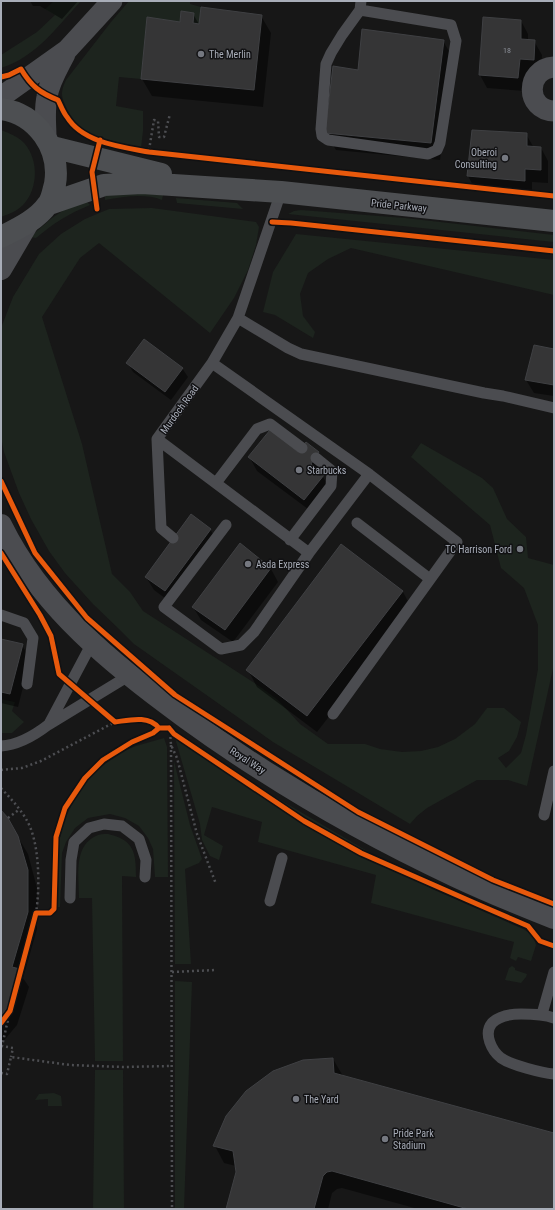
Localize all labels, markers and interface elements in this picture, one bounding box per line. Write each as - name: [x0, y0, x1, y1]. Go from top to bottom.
- house number: 18: [503, 46, 511, 55]
- marker: The Merlin: [196, 49, 206, 59]
- place label: The Merlin: [209, 49, 251, 60]
- place label: Oberoi Consulting: [455, 147, 497, 170]
- marker: Oberoi Consulting: [500, 153, 510, 163]
- street label: Pride Parkway: [371, 197, 427, 214]
- street label: Murdoch Road: [158, 383, 201, 436]
- marker: Starbucks: [294, 465, 304, 475]
- place label: Starbucks: [307, 465, 347, 476]
- place label: TC Harrison Ford: [445, 544, 512, 555]
- marker: TC Harrison Ford: [515, 544, 525, 554]
- marker: Asda Express: [243, 559, 253, 569]
- place label: Asda Express: [256, 559, 310, 570]
- street label: Royal Way: [228, 745, 268, 776]
- marker: The Yard: [291, 1094, 301, 1104]
- place label: The Yard: [304, 1094, 339, 1105]
- place label: Pride Park Stadium: [393, 1128, 434, 1151]
- marker: Pride Park Stadium: [380, 1134, 390, 1144]

